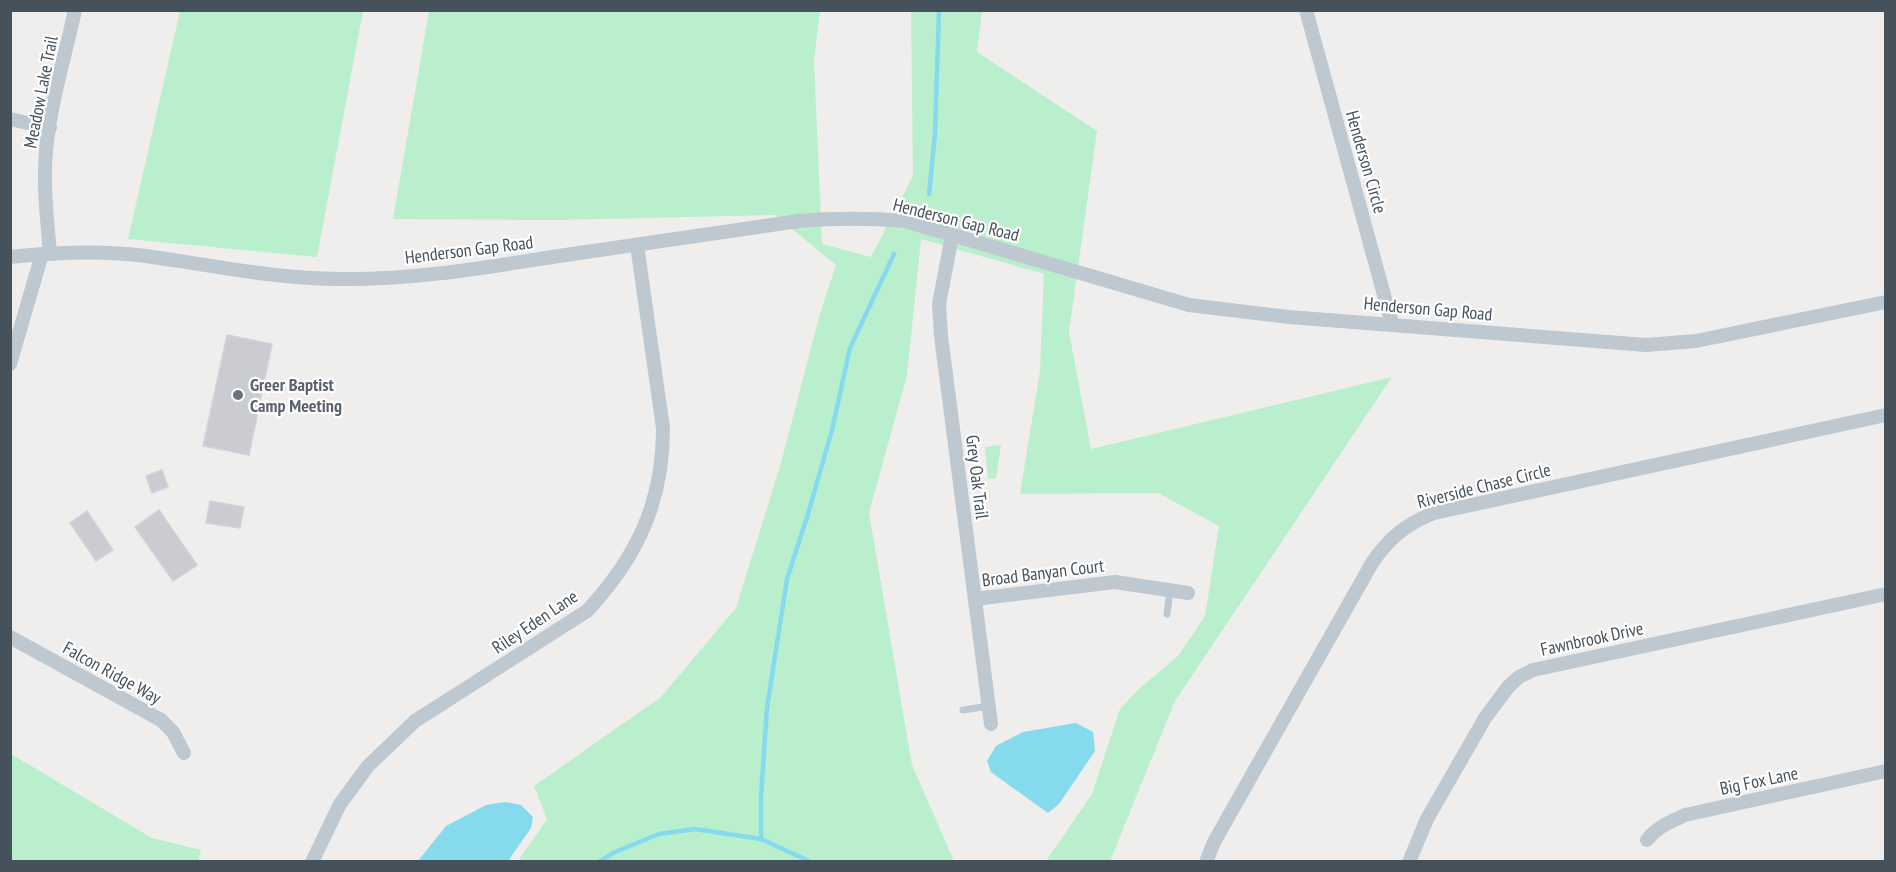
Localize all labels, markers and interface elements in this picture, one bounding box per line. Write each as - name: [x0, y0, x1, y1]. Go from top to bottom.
- street label: Meadow Lake Trail: [18, 33, 63, 150]
- street label: Henderson Circle: [1341, 108, 1392, 216]
- street label: Henderson Gap Road: [891, 193, 1022, 246]
- street label: Henderson Gap Road: [403, 230, 534, 269]
- street label: Henderson Gap Road: [1363, 291, 1493, 326]
- place label: Greer Baptist Camp Meeting: [250, 373, 342, 417]
- marker: Greer Baptist Camp Meeting: [231, 388, 245, 402]
- street label: Grey Oak Trail: [961, 433, 994, 521]
- street label: Riverside Chase Circle: [1415, 458, 1553, 513]
- street label: Broad Banyan Court: [981, 554, 1105, 591]
- street label: Riley Eden Lane: [488, 585, 582, 659]
- street label: Fawnbrook Drive: [1538, 616, 1645, 661]
- street label: Falcon Ridge Way: [59, 636, 166, 709]
- street label: Big Fox Lane: [1718, 761, 1800, 800]

